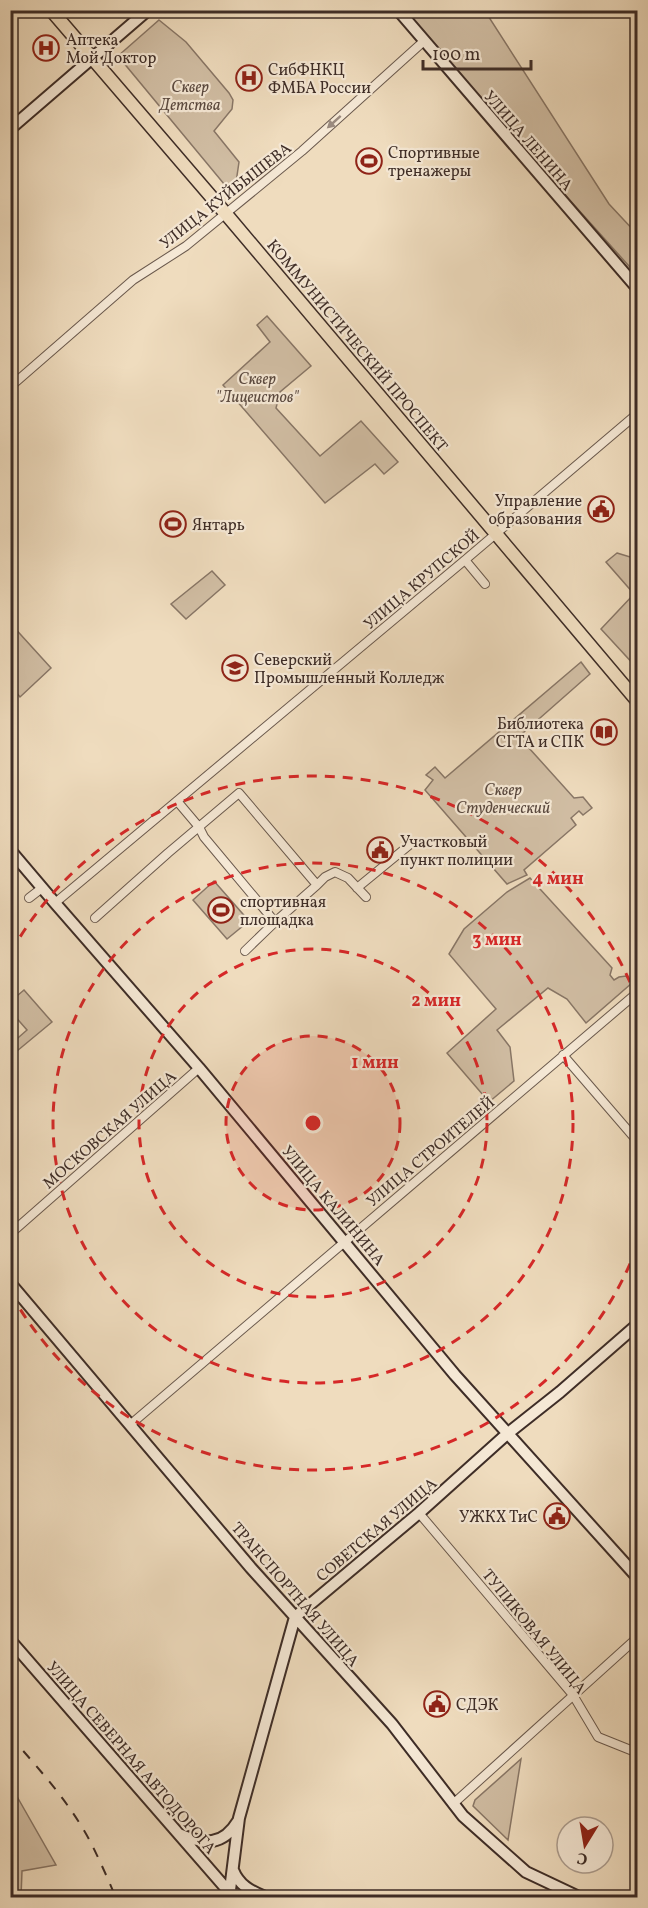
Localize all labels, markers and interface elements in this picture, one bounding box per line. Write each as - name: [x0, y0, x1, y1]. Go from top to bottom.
- place label: Аптека Мой Доктор: [66, 30, 156, 70]
- hospital icon: Аптека Мой Доктор: [31, 33, 61, 63]
- scale bar: [423, 33, 531, 71]
- text: 100 m: [432, 43, 481, 68]
- place label: СибФНКЦ ФМБА России: [268, 60, 371, 100]
- hospital icon: СибФНКЦ ФМБА России: [234, 63, 264, 93]
- park label: Сквер Детства: [159, 77, 221, 117]
- street label: УЛИЦА ЛЕНИНА: [478, 86, 577, 196]
- one-way arrow: [327, 115, 342, 128]
- street label: УЛИЦА КУЙБЫШЕВА: [156, 138, 297, 255]
- place label: Спортивные тренажеры: [388, 143, 480, 183]
- sports icon: Спортивные тренажеры: [354, 146, 384, 176]
- street label: КОММУНИСТИЧЕСКИЙ ПРОСПЕКТ: [261, 235, 452, 457]
- park label: Сквер "Лицеистов": [215, 369, 299, 409]
- place label: Управление образования: [489, 491, 582, 531]
- public building icon: Управление образования: [586, 494, 616, 524]
- sports icon: Янтарь: [158, 509, 188, 539]
- place label: Янтарь: [192, 515, 245, 537]
- street label: УЛИЦА КРУПСКОЙ: [359, 525, 485, 636]
- place label: Северский Промышленный Колледж: [254, 650, 445, 690]
- school or university icon: Северский Промышленный Колледж: [220, 653, 250, 683]
- place label: Библиотека СГТА и СПК: [496, 714, 584, 754]
- library icon: Библиотека СГТА и СПК: [589, 717, 619, 747]
- park label: Сквер Студенческий: [456, 780, 550, 820]
- place label: Участковый пункт полиции: [400, 832, 513, 872]
- public building icon: Участковый пункт полиции: [365, 835, 395, 865]
- text: 4 мин: [532, 867, 584, 892]
- place label: спортивная площадка: [240, 892, 326, 932]
- sports icon: спортивная площадка: [206, 895, 236, 925]
- text: 3 мин: [472, 928, 522, 953]
- text: 2 мин: [411, 989, 461, 1014]
- text: 1 мин: [351, 1051, 399, 1076]
- street label: МОСКОВСКАЯ УЛИЦА: [39, 1066, 182, 1195]
- street label: УЛИЦА СТРОИТЕЛЕЙ: [362, 1092, 500, 1213]
- centre of rings: [303, 1113, 323, 1133]
- street label: УЛИЦА КАЛИНИНА: [276, 1141, 389, 1271]
- street label: СОВЕТСКАЯ УЛИЦА: [312, 1473, 442, 1588]
- public building icon: УЖКХ ТиС: [542, 1501, 572, 1531]
- place label: УЖКХ ТиС: [459, 1507, 538, 1529]
- street label: ТРАНСПОРТНАЯ УЛИЦА: [225, 1518, 364, 1672]
- street label: ТУПИКОВАЯ УЛИЦА: [476, 1565, 591, 1700]
- street label: УЛИЦА СЕВЕРНАЯ АВТОДОРОГА: [40, 1657, 220, 1860]
- public building icon: СДЭК: [422, 1689, 452, 1719]
- place label: СДЭК: [456, 1695, 499, 1717]
- north arrow: [555, 1815, 615, 1875]
- text: С: [575, 1846, 590, 1870]

